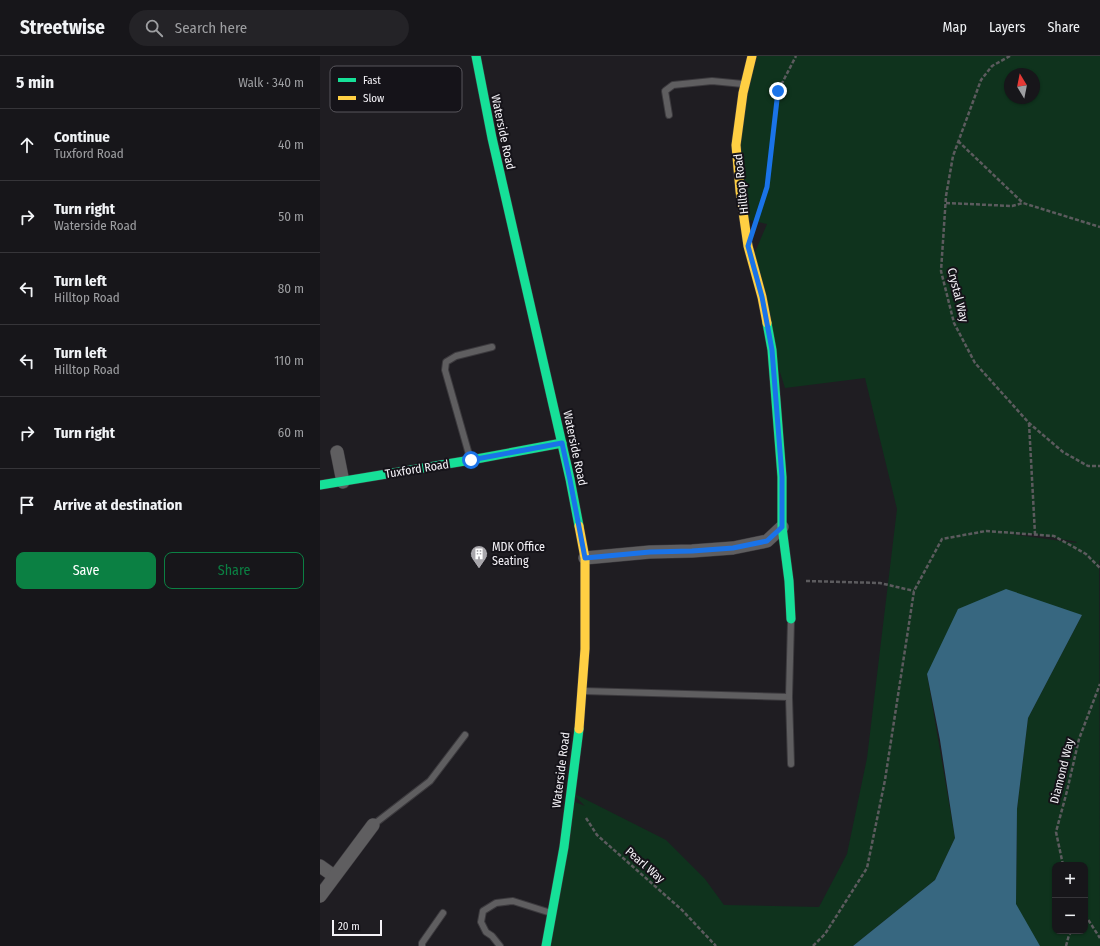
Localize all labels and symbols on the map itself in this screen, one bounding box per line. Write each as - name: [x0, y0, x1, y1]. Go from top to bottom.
- legend: [330, 66, 462, 112]
- north arrow: [1004, 68, 1040, 104]
- text: Fast: [363, 74, 381, 87]
- route end: [769, 82, 787, 100]
- text: Slow: [363, 92, 384, 105]
- street label: Waterside Road: [488, 93, 518, 171]
- street label: Hilltop Road: [731, 153, 751, 215]
- street label: Crystal Way: [944, 266, 972, 324]
- street label: Waterside Road: [560, 409, 590, 487]
- route start: [462, 451, 480, 469]
- street label: Tuxford Road: [384, 457, 450, 481]
- place label: MDK Office Seating: [492, 540, 545, 568]
- building icon: MDK Office Seating: [469, 544, 489, 569]
- street label: Waterside Road: [549, 731, 573, 809]
- street label: Diamond Way: [1047, 736, 1077, 805]
- street label: Pearl Way: [622, 844, 668, 886]
- scale bar: [332, 918, 382, 937]

